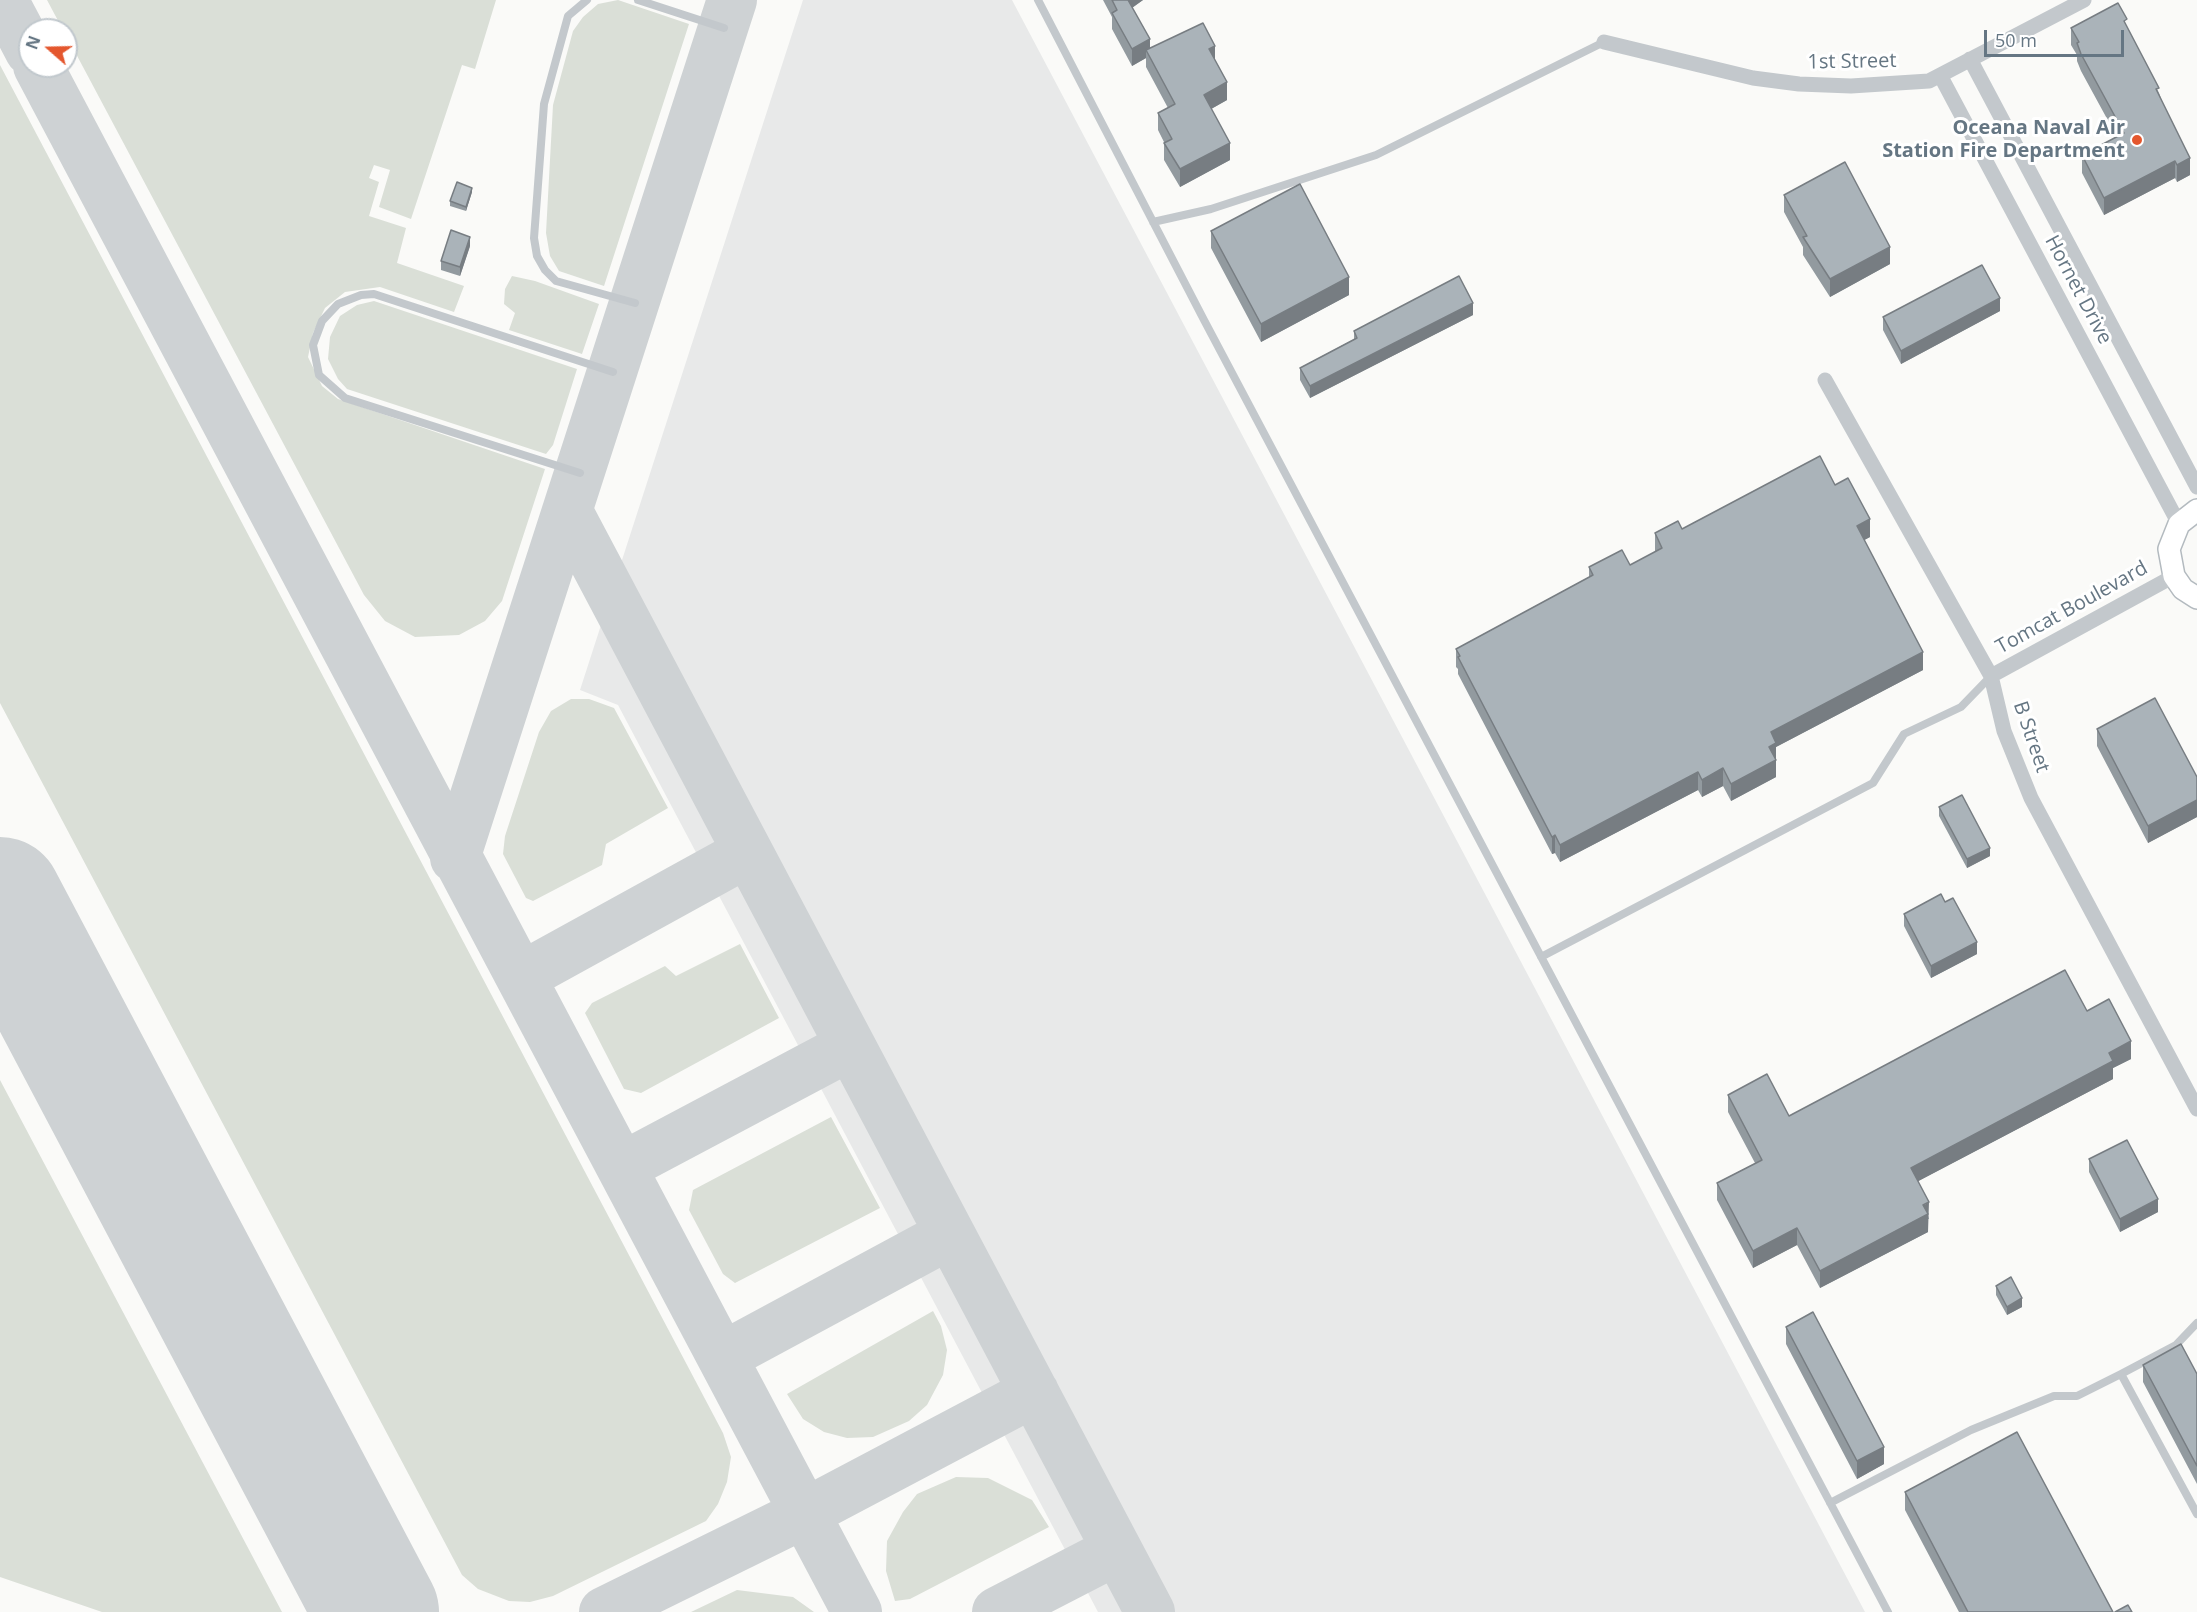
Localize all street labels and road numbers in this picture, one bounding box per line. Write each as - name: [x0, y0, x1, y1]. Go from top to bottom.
- street label: 1st Street: [1807, 49, 1897, 75]
- street label: Hornet Drive: [2039, 232, 2117, 348]
- street label: Tomcat Boulevard: [1992, 556, 2152, 660]
- street label: B Street: [2008, 698, 2054, 776]

